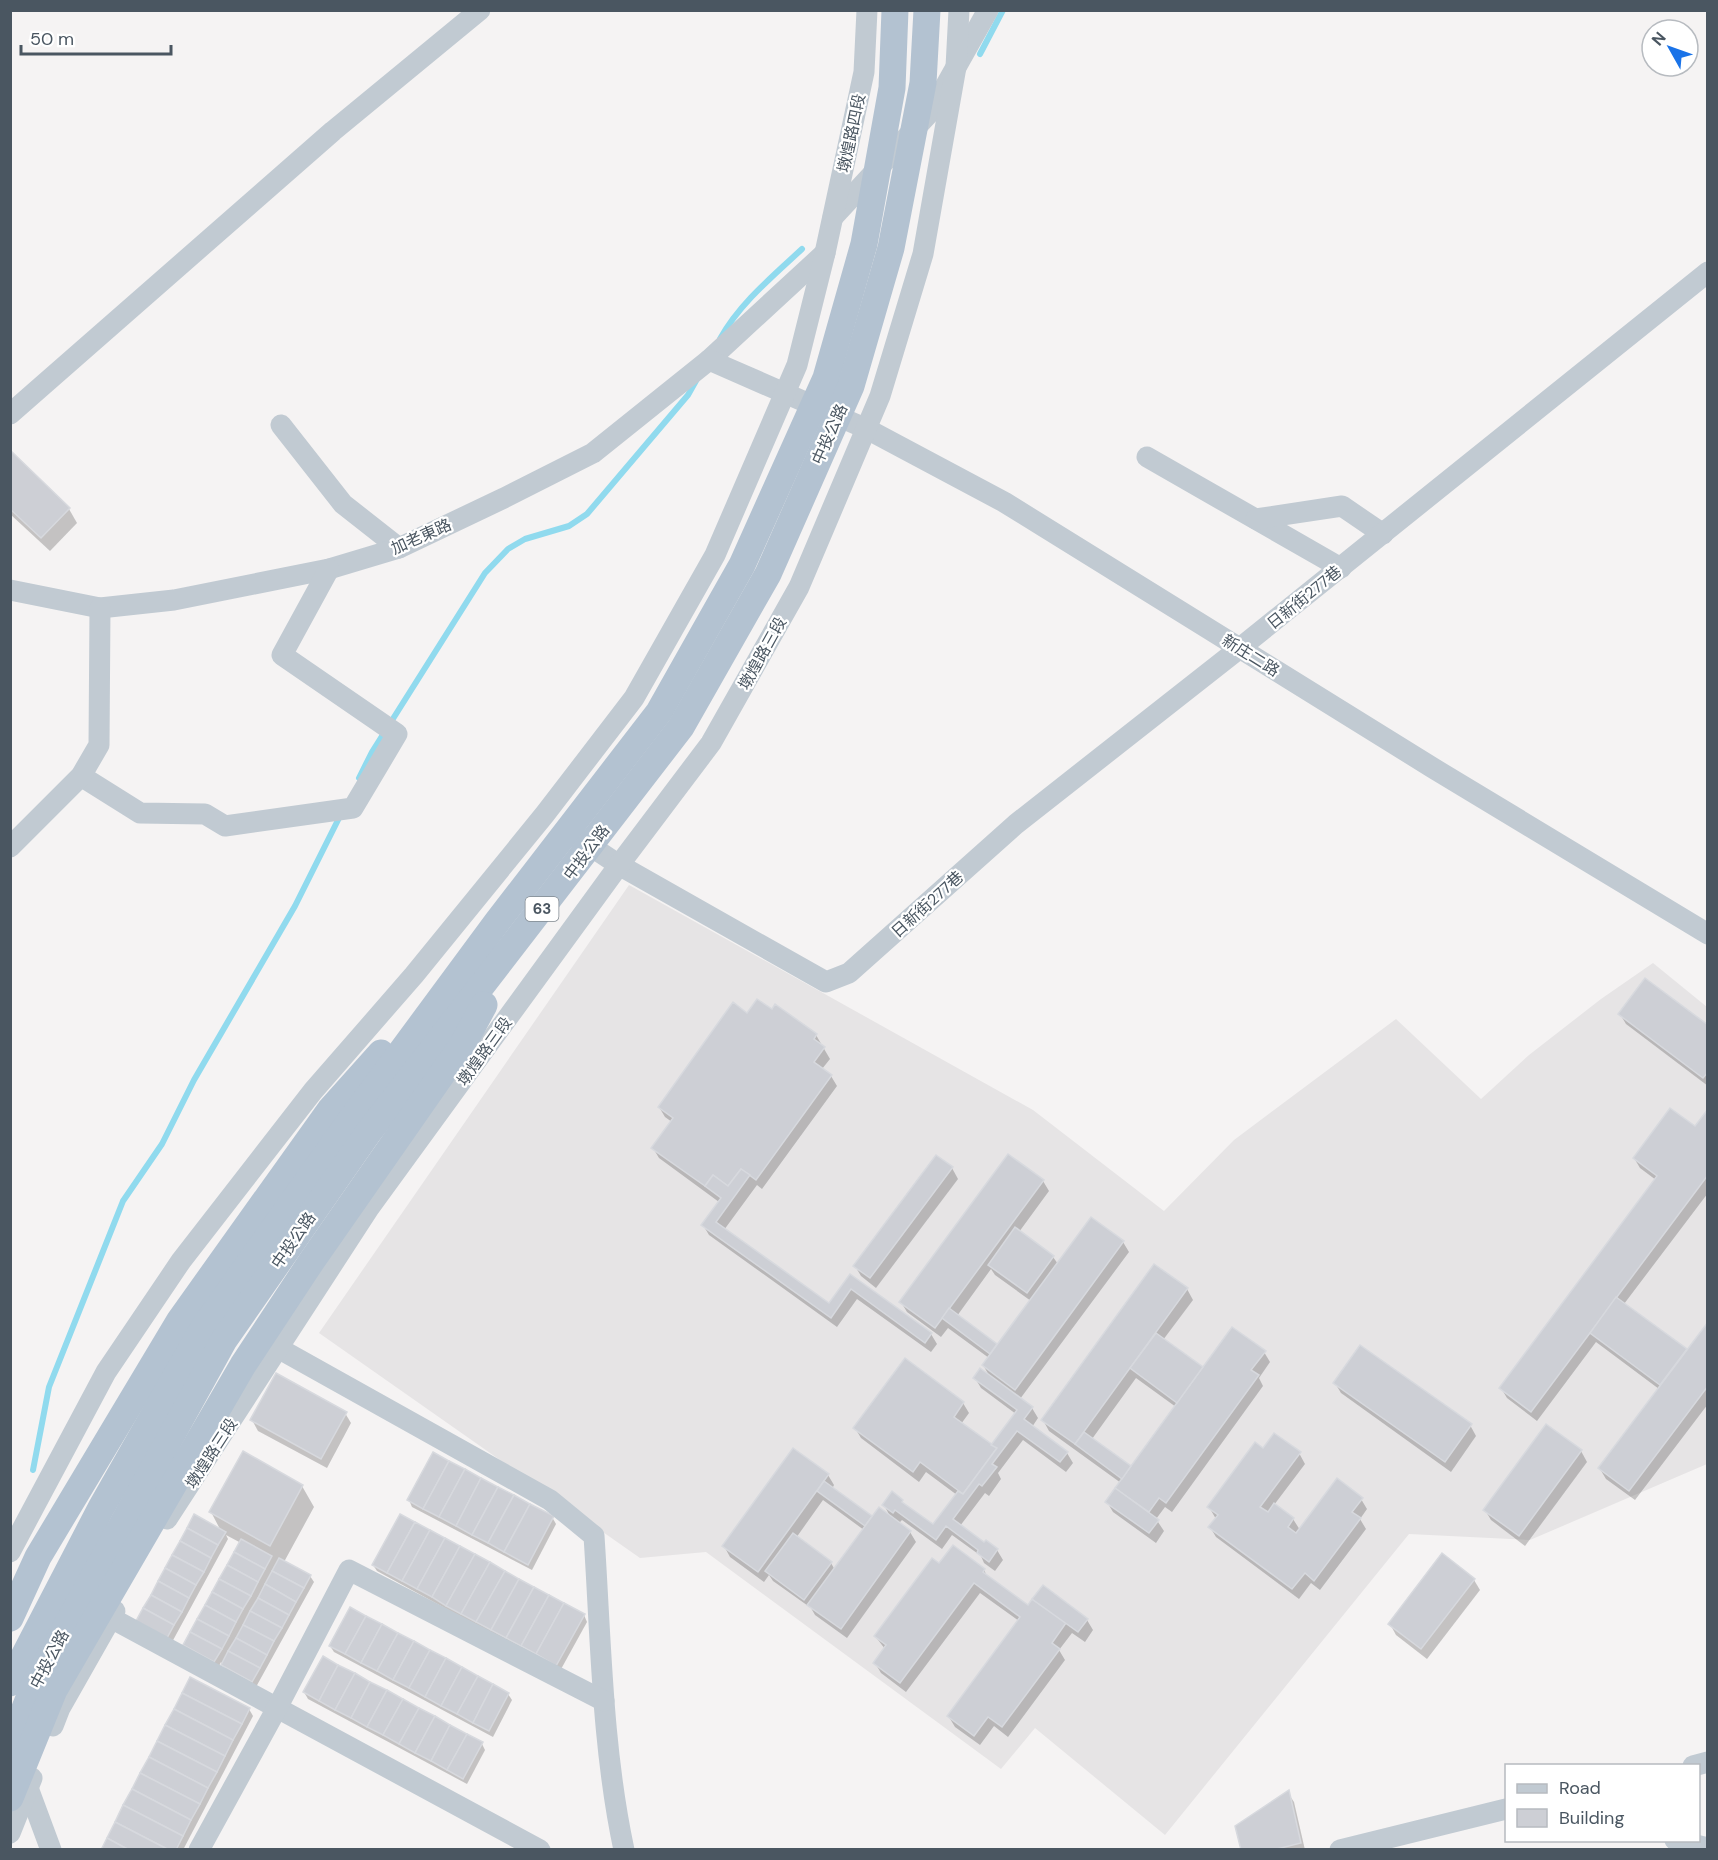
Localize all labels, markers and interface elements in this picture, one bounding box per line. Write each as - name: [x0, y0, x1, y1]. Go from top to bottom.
- scale bar: [21, 18, 171, 56]
- north arrow: [1640, 18, 1700, 78]
- text: 50 m: [30, 27, 74, 51]
- text: N: [1647, 27, 1671, 50]
- street label: 墩煌路四段: [833, 92, 870, 174]
- street label: 中投公路: [807, 401, 852, 468]
- street label: 加老東路: [388, 514, 455, 559]
- street label: 日新街277巷: [1263, 561, 1346, 634]
- street label: 墩煌路三段: [734, 613, 791, 693]
- street label: 新庄二路: [1218, 630, 1283, 681]
- street label: 中投公路: [559, 820, 614, 884]
- street label: 日新街277巷: [887, 866, 968, 942]
- road number: 63: [526, 897, 558, 921]
- street label: 墩煌路三段: [452, 1013, 516, 1090]
- street label: 中投公路: [266, 1208, 320, 1273]
- street label: 墩煌路三段: [181, 1414, 242, 1493]
- street label: 中投公路: [25, 1626, 74, 1692]
- legend: [1505, 1764, 1700, 1842]
- text: Road: [1559, 1776, 1601, 1800]
- text: Building: [1559, 1806, 1624, 1830]

